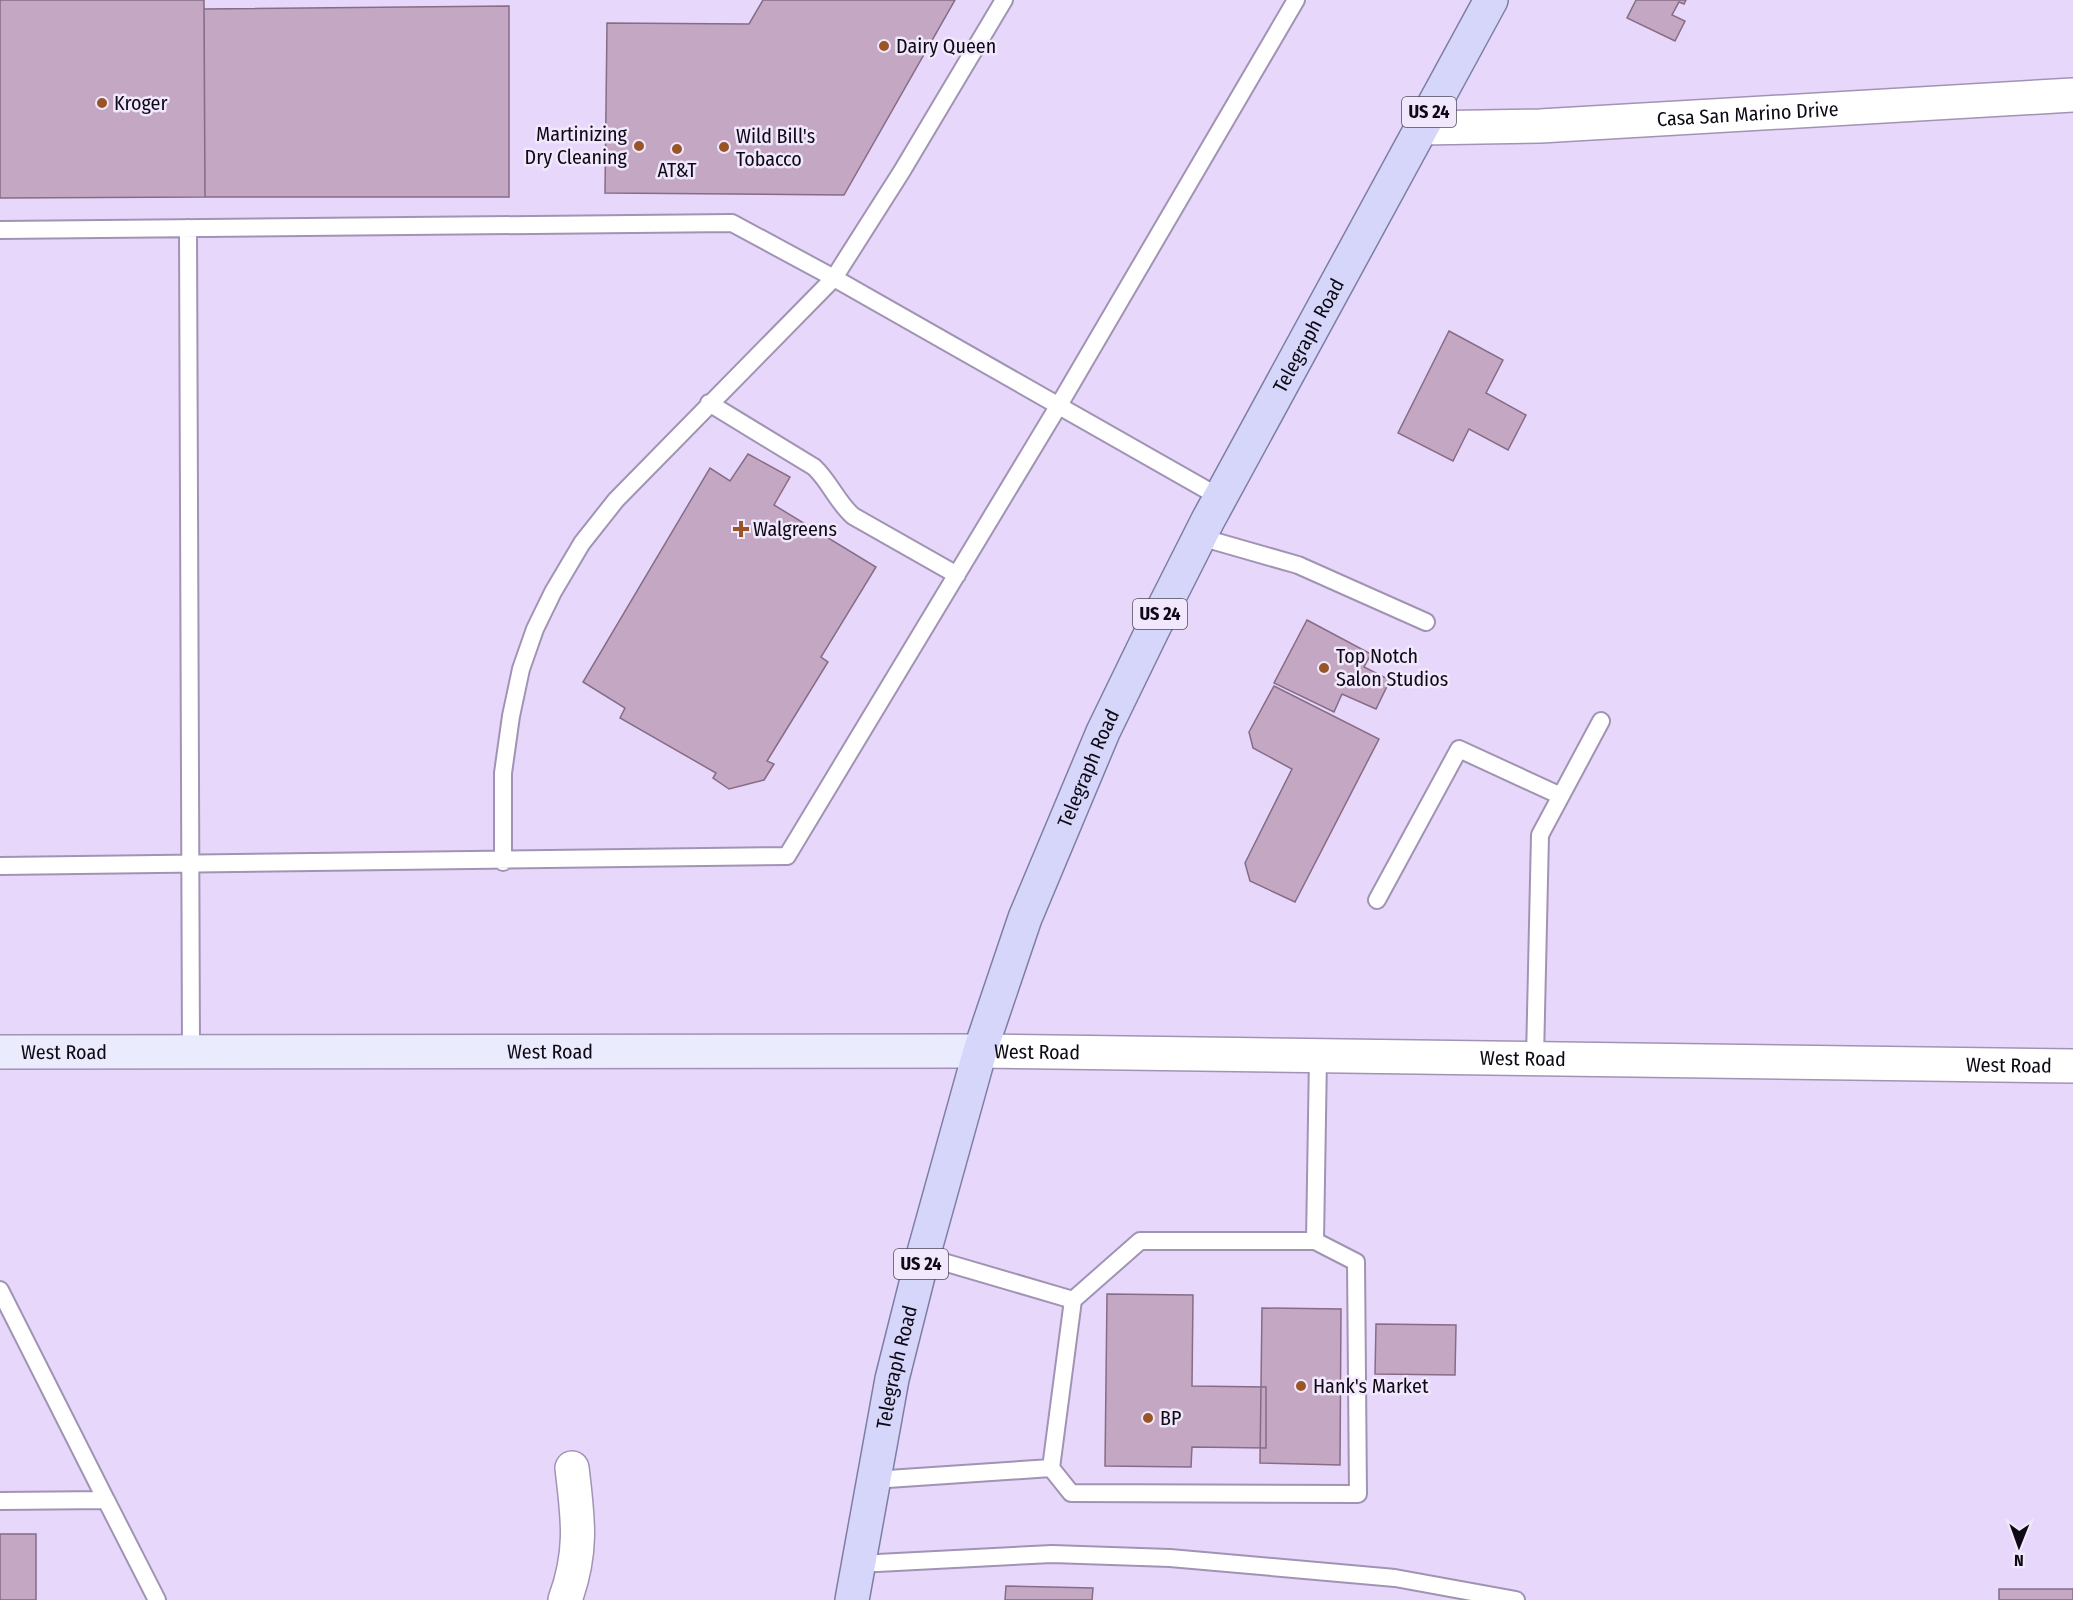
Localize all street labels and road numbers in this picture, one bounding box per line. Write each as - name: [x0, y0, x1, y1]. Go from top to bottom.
- road number: US 24: [1402, 97, 1456, 127]
- street label: Casa San Marino Drive: [1656, 97, 1839, 131]
- street label: Telegraph Road: [1268, 274, 1349, 397]
- road number: US 24: [1133, 599, 1187, 629]
- street label: Telegraph Road: [1052, 705, 1124, 831]
- street label: West Road: [507, 1039, 593, 1063]
- street label: West Road: [994, 1039, 1080, 1064]
- street label: West Road: [21, 1040, 107, 1064]
- street label: West Road: [1480, 1046, 1566, 1071]
- street label: West Road: [1966, 1053, 2052, 1078]
- road number: US 24: [894, 1249, 948, 1279]
- street label: Telegraph Road: [871, 1303, 922, 1431]

